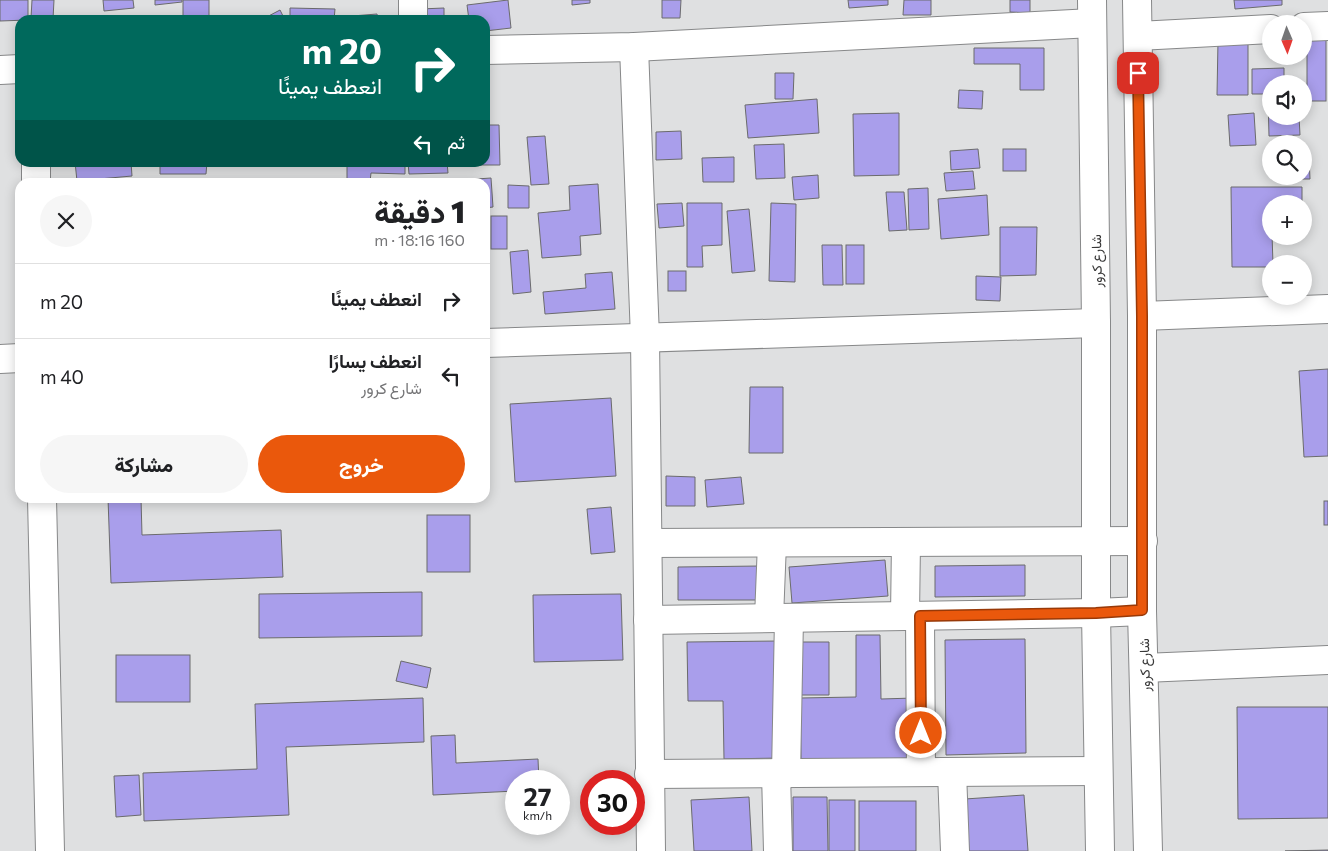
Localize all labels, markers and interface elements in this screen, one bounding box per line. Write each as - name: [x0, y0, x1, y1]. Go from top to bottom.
- north arrow: [1262, 15, 1312, 65]
- map controls: [1262, 15, 1312, 305]
- text: 20 m: [302, 28, 382, 71]
- icon: right: [400, 35, 465, 100]
- pin: [1117, 52, 1159, 94]
- icon: arrive: [1124, 59, 1152, 87]
- text: انعطف يمينًا: [278, 72, 382, 99]
- button: sound: [1262, 75, 1312, 125]
- icon: left: [409, 130, 437, 158]
- text: ثم: [447, 130, 465, 153]
- button: search: [1262, 135, 1312, 185]
- text: 1 دقيقة: [374, 192, 465, 229]
- button: close: [40, 195, 92, 247]
- button: +: [1262, 195, 1312, 245]
- text: 160 m · 18:16: [374, 230, 465, 249]
- street label: شارع كرور: [1087, 234, 1108, 289]
- button: −: [1262, 255, 1312, 305]
- text: انعطف يمينًا: [331, 287, 422, 310]
- icon: right: [437, 287, 465, 315]
- text: 20 m: [40, 290, 83, 313]
- text: انعطف يسارًا: [328, 349, 422, 372]
- icon: left: [437, 362, 465, 390]
- text: 40 m: [40, 365, 84, 388]
- text: شارع كرور: [361, 378, 422, 397]
- button: مشاركة: [40, 435, 248, 493]
- button: خروج: [258, 435, 465, 493]
- street label: شارع كرور: [1135, 638, 1156, 693]
- position arrow: [894, 706, 946, 758]
- speed limit sign: 30: [580, 770, 645, 835]
- text: 27: [524, 781, 551, 811]
- text: km/h: [523, 808, 552, 822]

